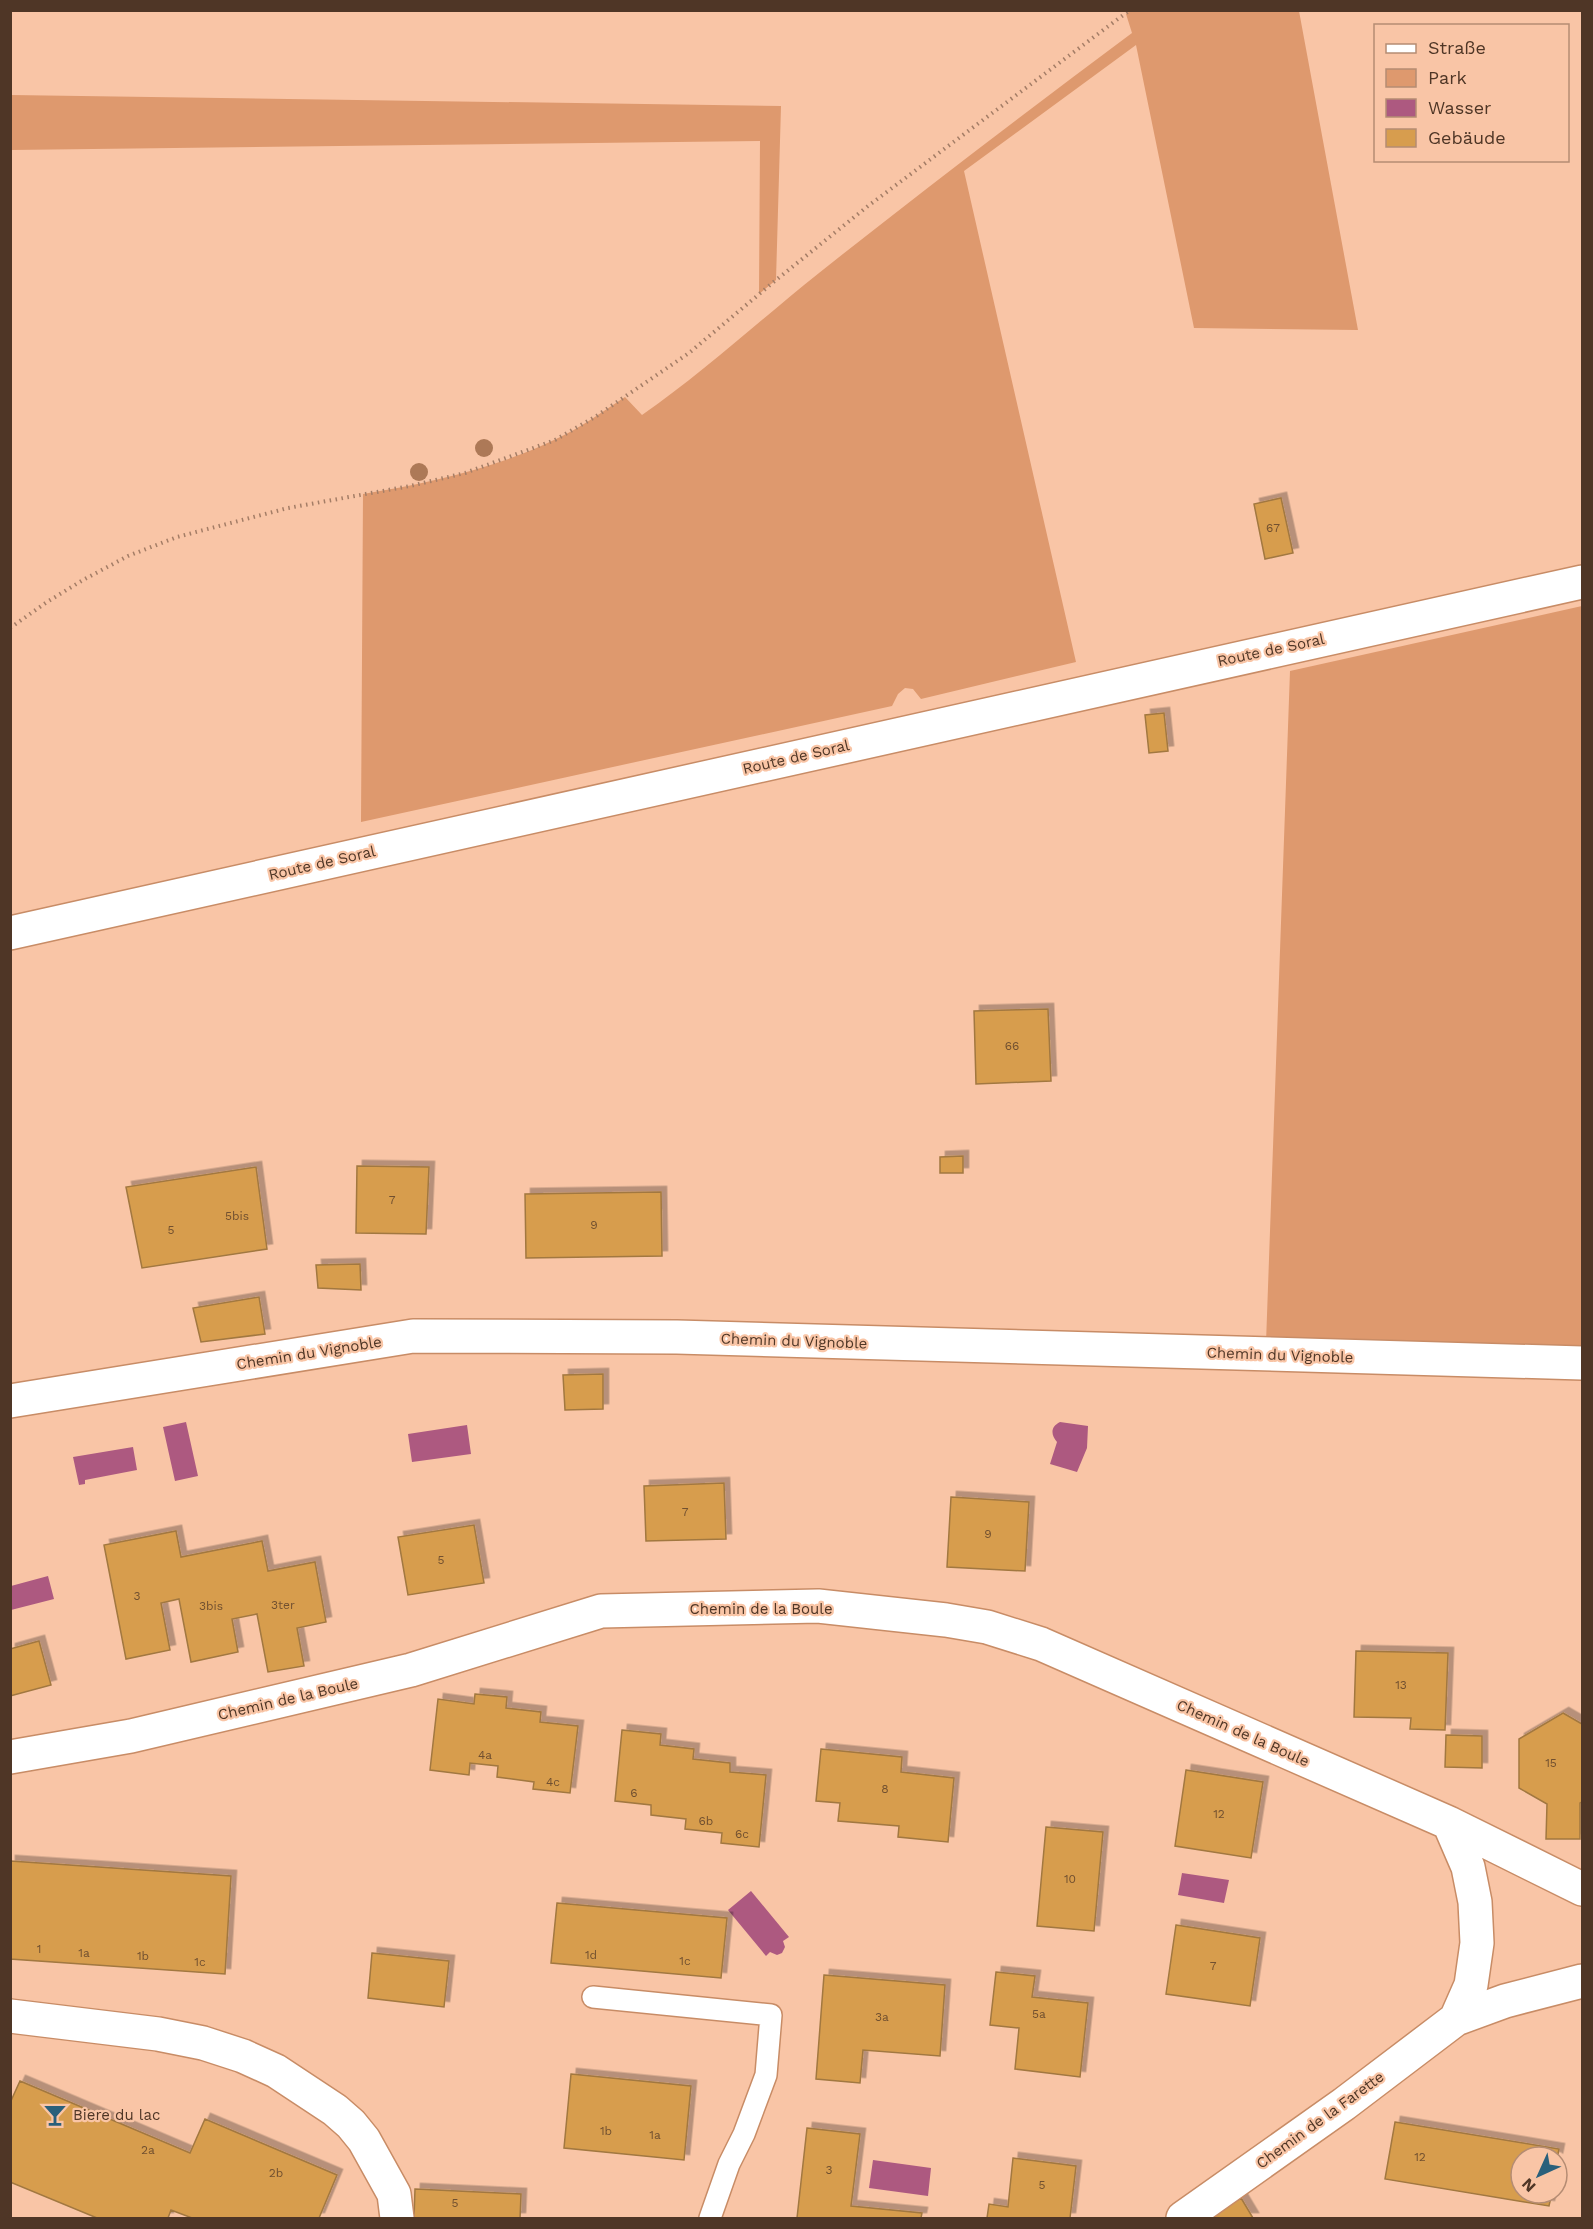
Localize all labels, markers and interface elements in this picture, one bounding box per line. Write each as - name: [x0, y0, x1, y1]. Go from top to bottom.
- legend: [1374, 24, 1569, 162]
- text: Straße: [1428, 37, 1486, 58]
- text: Park: [1428, 67, 1467, 88]
- text: Wasser: [1428, 97, 1491, 118]
- text: Gebäude: [1428, 127, 1506, 148]
- house number: 67: [1266, 521, 1280, 535]
- street label: Route de Soral: [1216, 630, 1326, 670]
- street label: Route de Soral: [741, 736, 851, 778]
- street label: Route de Soral: [267, 842, 377, 884]
- house number: 66: [1005, 1039, 1019, 1053]
- house number: 7: [389, 1193, 396, 1207]
- house number: 5bis: [225, 1209, 249, 1223]
- house number: 9: [590, 1218, 598, 1232]
- house number: 5: [168, 1223, 175, 1237]
- street label: Chemin du Vignoble: [720, 1329, 868, 1353]
- street label: Chemin du Vignoble: [235, 1333, 383, 1373]
- street label: Chemin du Vignoble: [1206, 1343, 1354, 1367]
- house number: 7: [682, 1505, 689, 1519]
- house number: 9: [984, 1527, 992, 1541]
- house number: 5: [438, 1553, 445, 1567]
- house number: 3: [134, 1589, 141, 1603]
- house number: 3ter: [271, 1598, 295, 1612]
- house number: 3bis: [199, 1599, 223, 1613]
- street label: Chemin de la Boule: [689, 1600, 833, 1618]
- street label: Chemin de la Boule: [216, 1674, 360, 1724]
- house number: 13: [1395, 1678, 1407, 1692]
- street label: Chemin de la Boule: [1174, 1696, 1312, 1770]
- house number: 4a: [478, 1748, 492, 1762]
- house number: 15: [1545, 1756, 1557, 1770]
- house number: 4c: [546, 1775, 560, 1789]
- house number: 8: [881, 1782, 889, 1796]
- house number: 6: [630, 1786, 638, 1800]
- house number: 12: [1213, 1807, 1225, 1821]
- house number: 6b: [699, 1814, 713, 1828]
- house number: 6c: [735, 1827, 749, 1841]
- house number: 10: [1064, 1872, 1076, 1886]
- house number: 1: [37, 1942, 41, 1956]
- house number: 1a: [78, 1946, 90, 1960]
- house number: 1d: [585, 1948, 597, 1962]
- house number: 1b: [137, 1949, 149, 1963]
- house number: 1c: [679, 1954, 691, 1968]
- house number: 1c: [194, 1955, 206, 1969]
- house number: 7: [1210, 1959, 1217, 1973]
- house number: 5a: [1032, 2007, 1046, 2021]
- house number: 3a: [875, 2010, 889, 2024]
- street label: Chemin de la Farette: [1253, 2068, 1387, 2172]
- bar icon: Biere du lac: [42, 2102, 68, 2128]
- place label: Biere du lac: [73, 2106, 160, 2124]
- house number: 1b: [600, 2124, 612, 2138]
- house number: 1a: [649, 2128, 661, 2142]
- house number: 2a: [141, 2143, 155, 2157]
- north arrow: [1509, 2145, 1569, 2205]
- house number: 12: [1414, 2150, 1426, 2164]
- house number: 3: [826, 2163, 833, 2177]
- house number: 2b: [269, 2166, 283, 2180]
- text: N: [1518, 2174, 1540, 2196]
- house number: 5: [1039, 2178, 1046, 2192]
- house number: 5: [452, 2196, 459, 2210]

